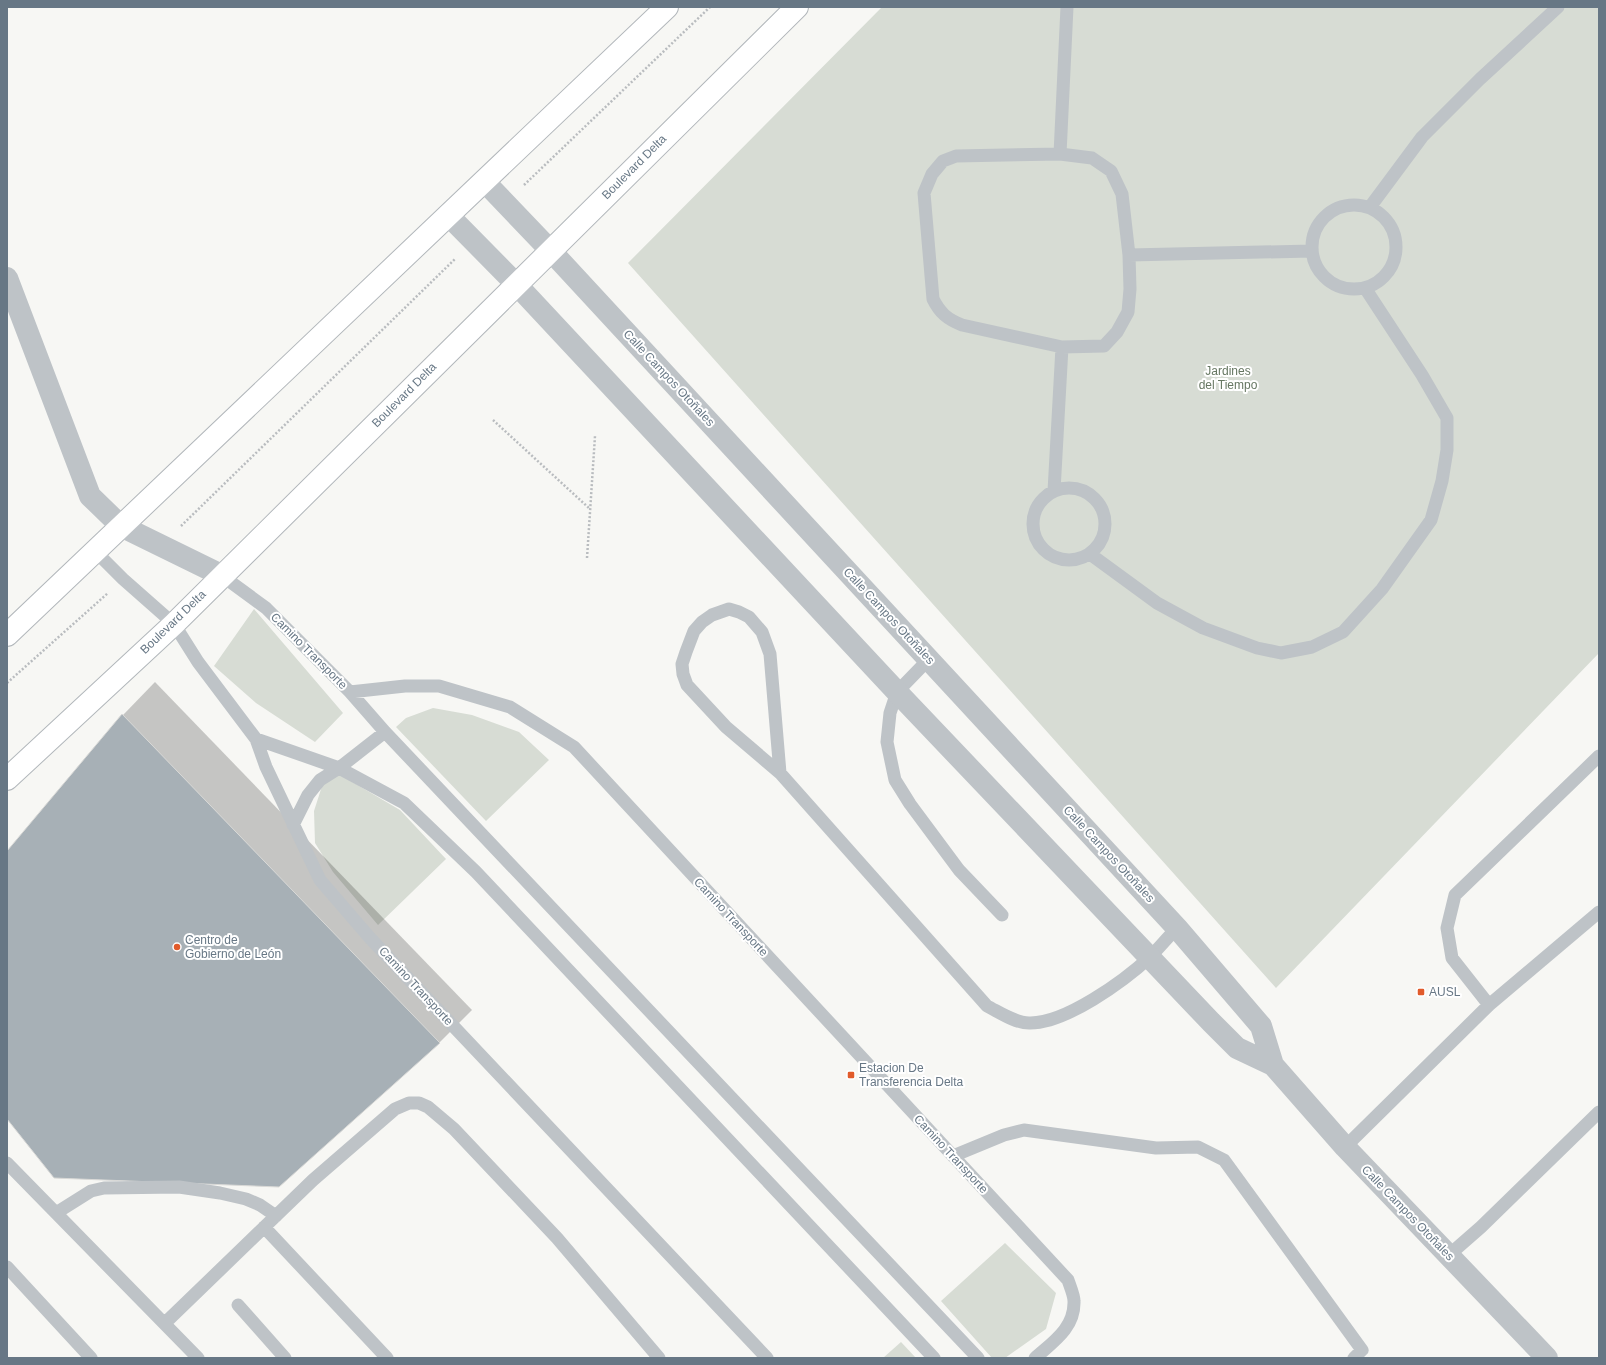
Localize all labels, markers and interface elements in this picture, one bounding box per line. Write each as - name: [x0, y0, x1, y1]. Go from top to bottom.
- street label: Boulevard Delta: [599, 132, 669, 202]
- street label: Calle Campos Otoñales: [621, 327, 717, 429]
- street label: Boulevard Delta: [369, 360, 439, 430]
- park label: Jardines del Tiempo: [1199, 364, 1258, 392]
- street label: Calle Campos Otoñales: [841, 565, 937, 667]
- street label: Boulevard Delta: [137, 587, 209, 657]
- street label: Camino Transporte: [268, 610, 350, 692]
- street label: Calle Campos Otoñales: [1061, 803, 1157, 905]
- street label: Camino Transporte: [691, 875, 771, 959]
- place label: Centro de Gobierno de León: [185, 933, 281, 961]
- marker: Centro de Gobierno de León: [172, 942, 182, 952]
- street label: Camino Transporte: [376, 944, 456, 1028]
- place label: AUSL: [1429, 985, 1461, 999]
- marker: AUSL: [1416, 987, 1426, 997]
- place label: Estacion De Transferencia Delta: [859, 1061, 964, 1089]
- marker: Estacion De Transferencia Delta: [846, 1070, 856, 1080]
- street label: Camino Transporte: [911, 1112, 991, 1196]
- street label: Calle Campos Otoñales: [1359, 1163, 1457, 1263]

